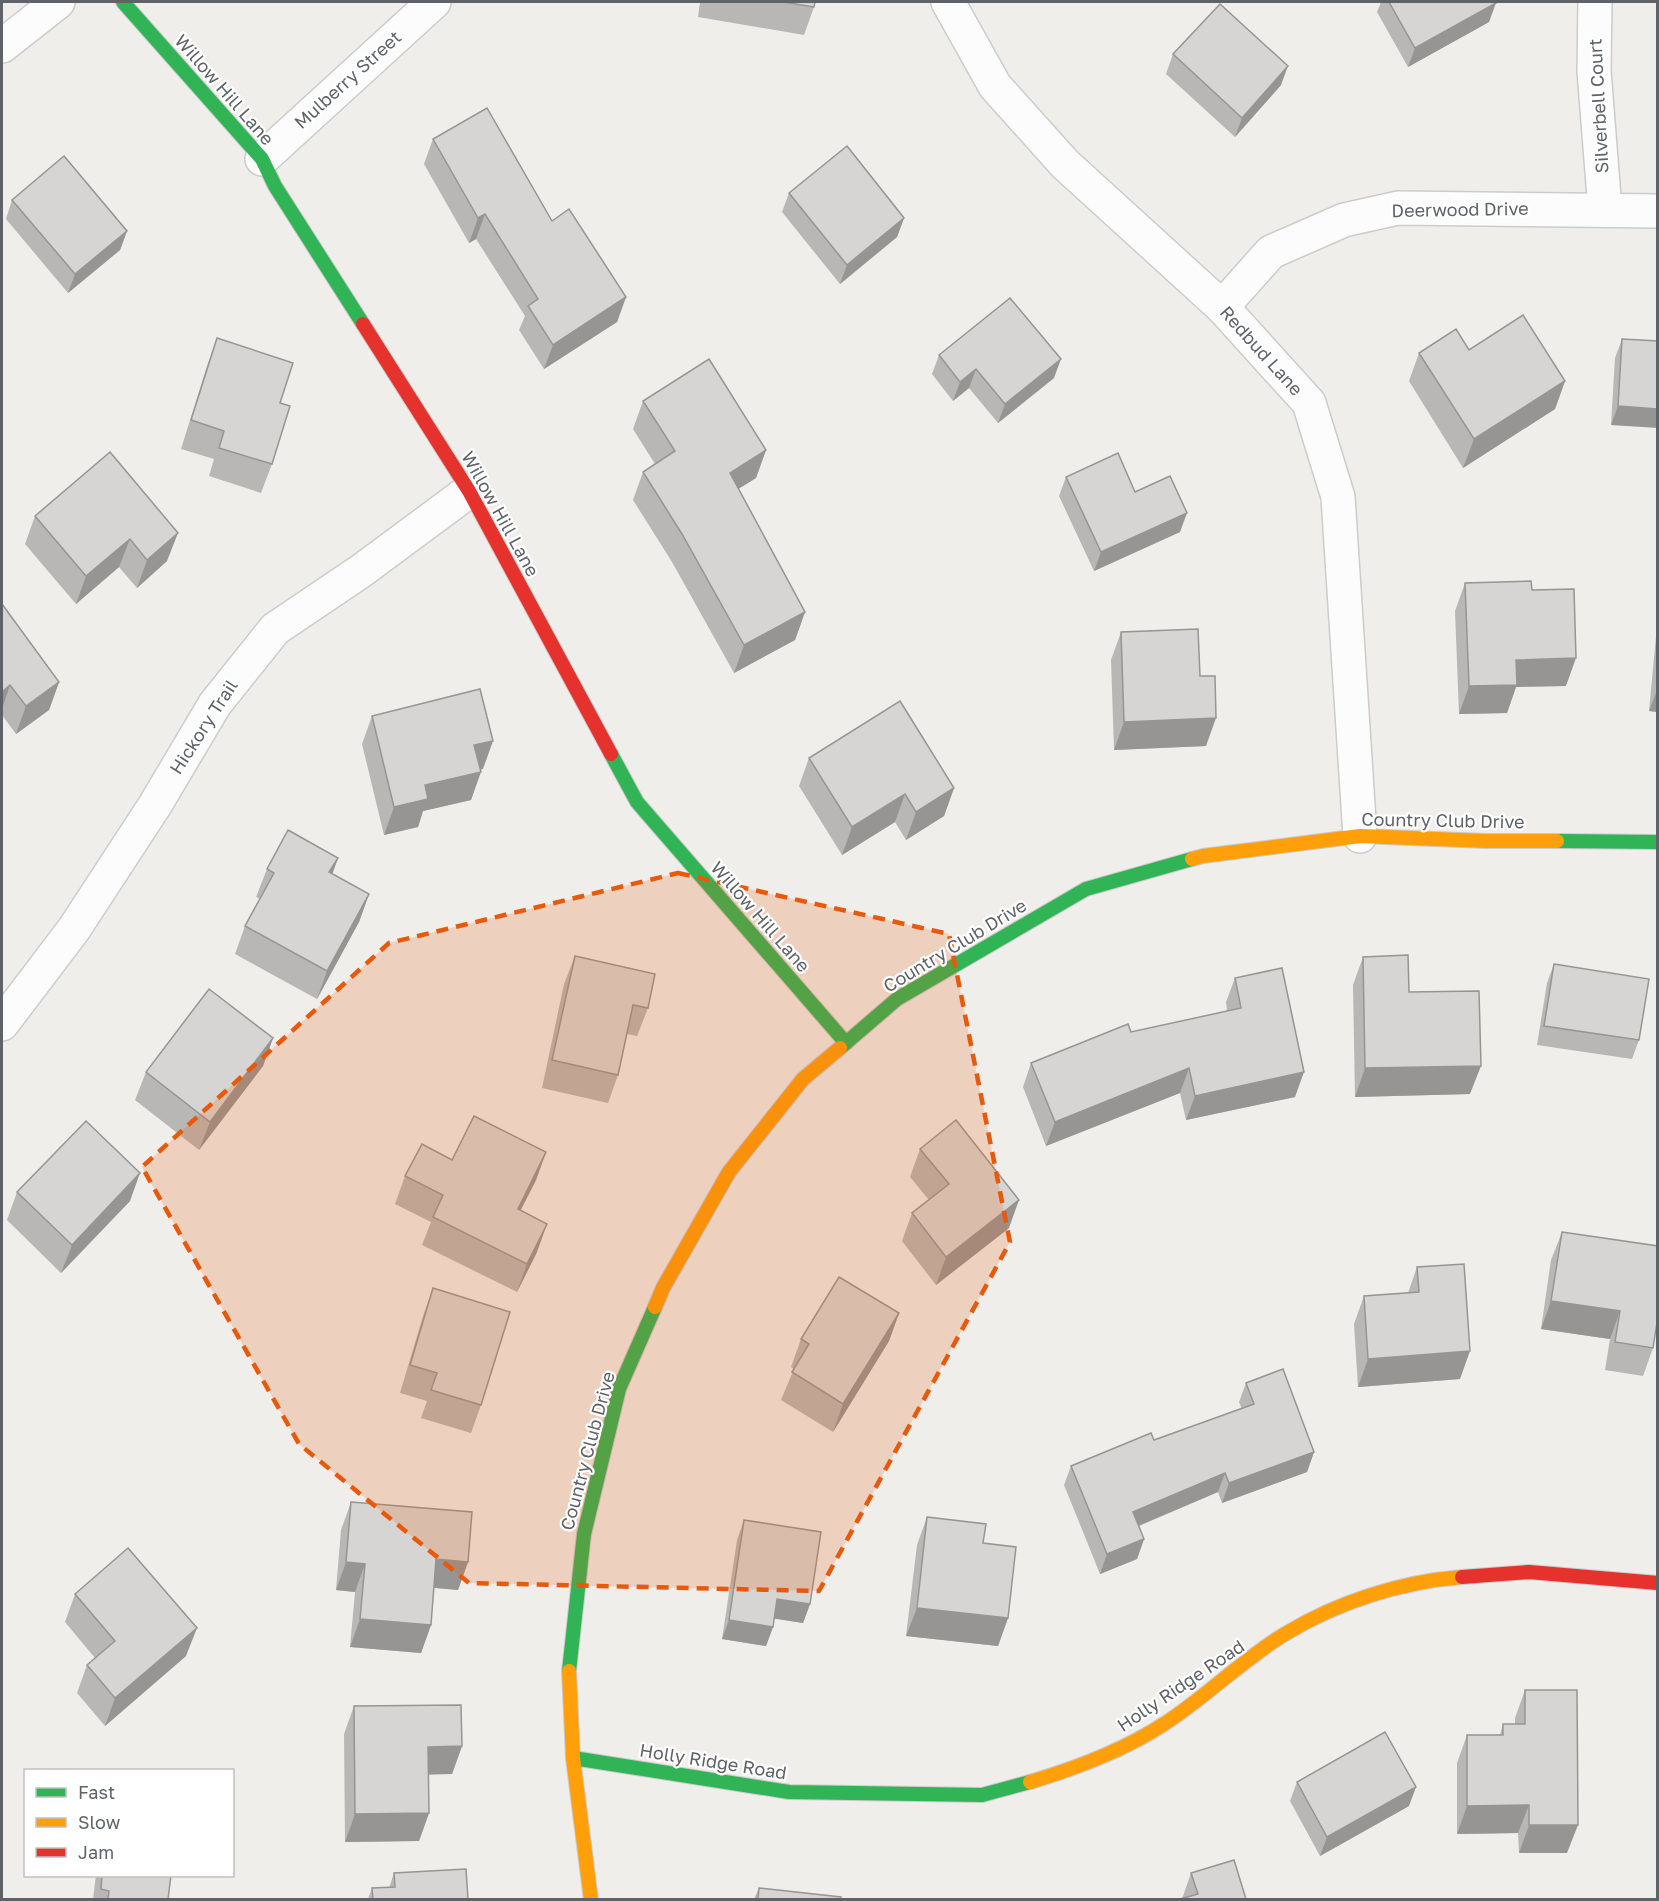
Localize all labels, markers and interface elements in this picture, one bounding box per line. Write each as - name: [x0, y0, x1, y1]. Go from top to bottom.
- street label: Mulberry Street: [289, 26, 405, 133]
- street label: Willow Hill Lane: [171, 29, 279, 149]
- street label: Silverbell Court: [1583, 38, 1613, 174]
- street label: Deerwood Drive: [1391, 197, 1529, 221]
- street label: Redbud Lane: [1216, 301, 1308, 400]
- street label: Willow Hill Lane: [457, 447, 544, 580]
- street label: Hickory Trail: [164, 675, 242, 778]
- street label: Country Club Drive: [1361, 808, 1525, 832]
- street label: Willow Hill Lane: [707, 856, 815, 976]
- street label: Country Club Drive: [879, 894, 1030, 997]
- street label: Country Club Drive: [555, 1369, 619, 1532]
- street label: Holly Ridge Road: [1113, 1635, 1248, 1736]
- street label: Holly Ridge Road: [638, 1739, 788, 1783]
- legend: [24, 1769, 234, 1877]
- text: Fast: [78, 1781, 115, 1803]
- text: Slow: [78, 1811, 121, 1833]
- text: Jam: [78, 1841, 114, 1863]

